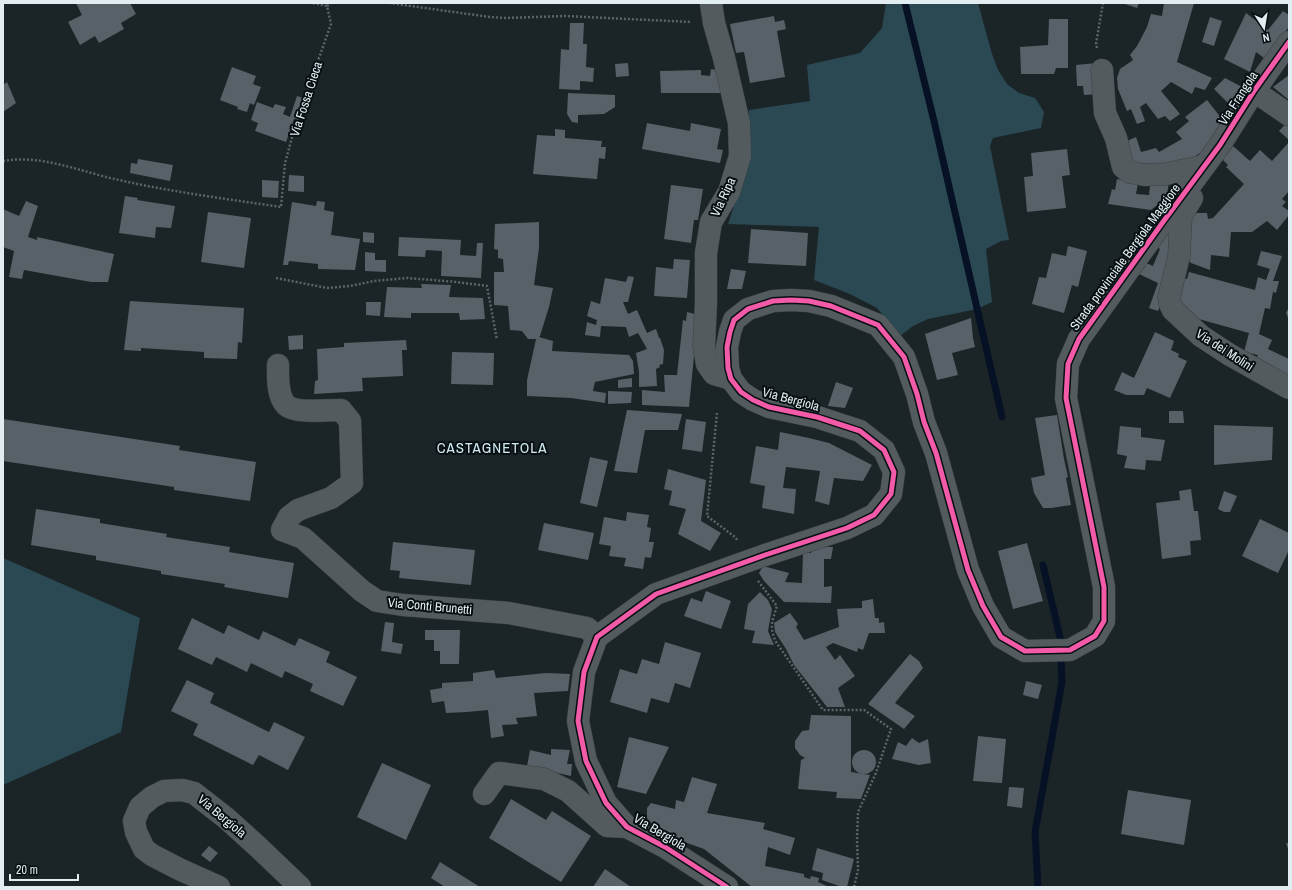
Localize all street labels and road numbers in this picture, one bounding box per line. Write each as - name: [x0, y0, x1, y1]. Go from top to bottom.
- street label: Via Fossa Cieca: [286, 59, 326, 139]
- street label: Via Frangola: [1214, 68, 1262, 128]
- street label: Via Ripa: [707, 175, 739, 219]
- street label: Strada provinciale Bergiola Maggiore: [1066, 180, 1184, 334]
- street label: Via dei Molini: [1193, 325, 1257, 375]
- street label: Via Bergiola: [761, 383, 822, 415]
- street label: Via Conti Brunetti: [387, 594, 473, 618]
- street label: Via Bergiola: [194, 791, 250, 841]
- street label: Via Bergiola: [631, 810, 690, 854]

